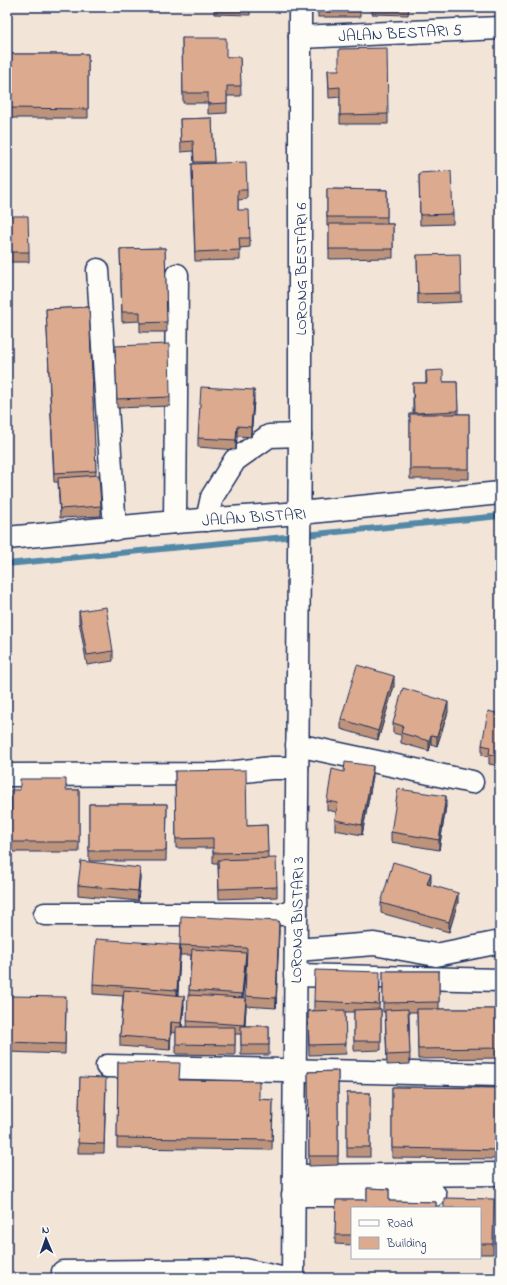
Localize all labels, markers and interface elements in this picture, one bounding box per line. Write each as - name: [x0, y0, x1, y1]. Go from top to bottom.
- street label: JALAN BESTARI 5: [338, 19, 463, 49]
- street label: LORONG BESTARI 6: [290, 202, 314, 336]
- street label: JALAN BISTARI: [201, 502, 307, 534]
- street label: LORONG BISTARI 3: [285, 856, 311, 984]
- legend: [351, 1207, 481, 1259]
- text: Road: [387, 1215, 413, 1233]
- north arrow: [26, 1219, 66, 1259]
- text: N: [42, 1222, 50, 1238]
- text: Building: [386, 1235, 426, 1254]

